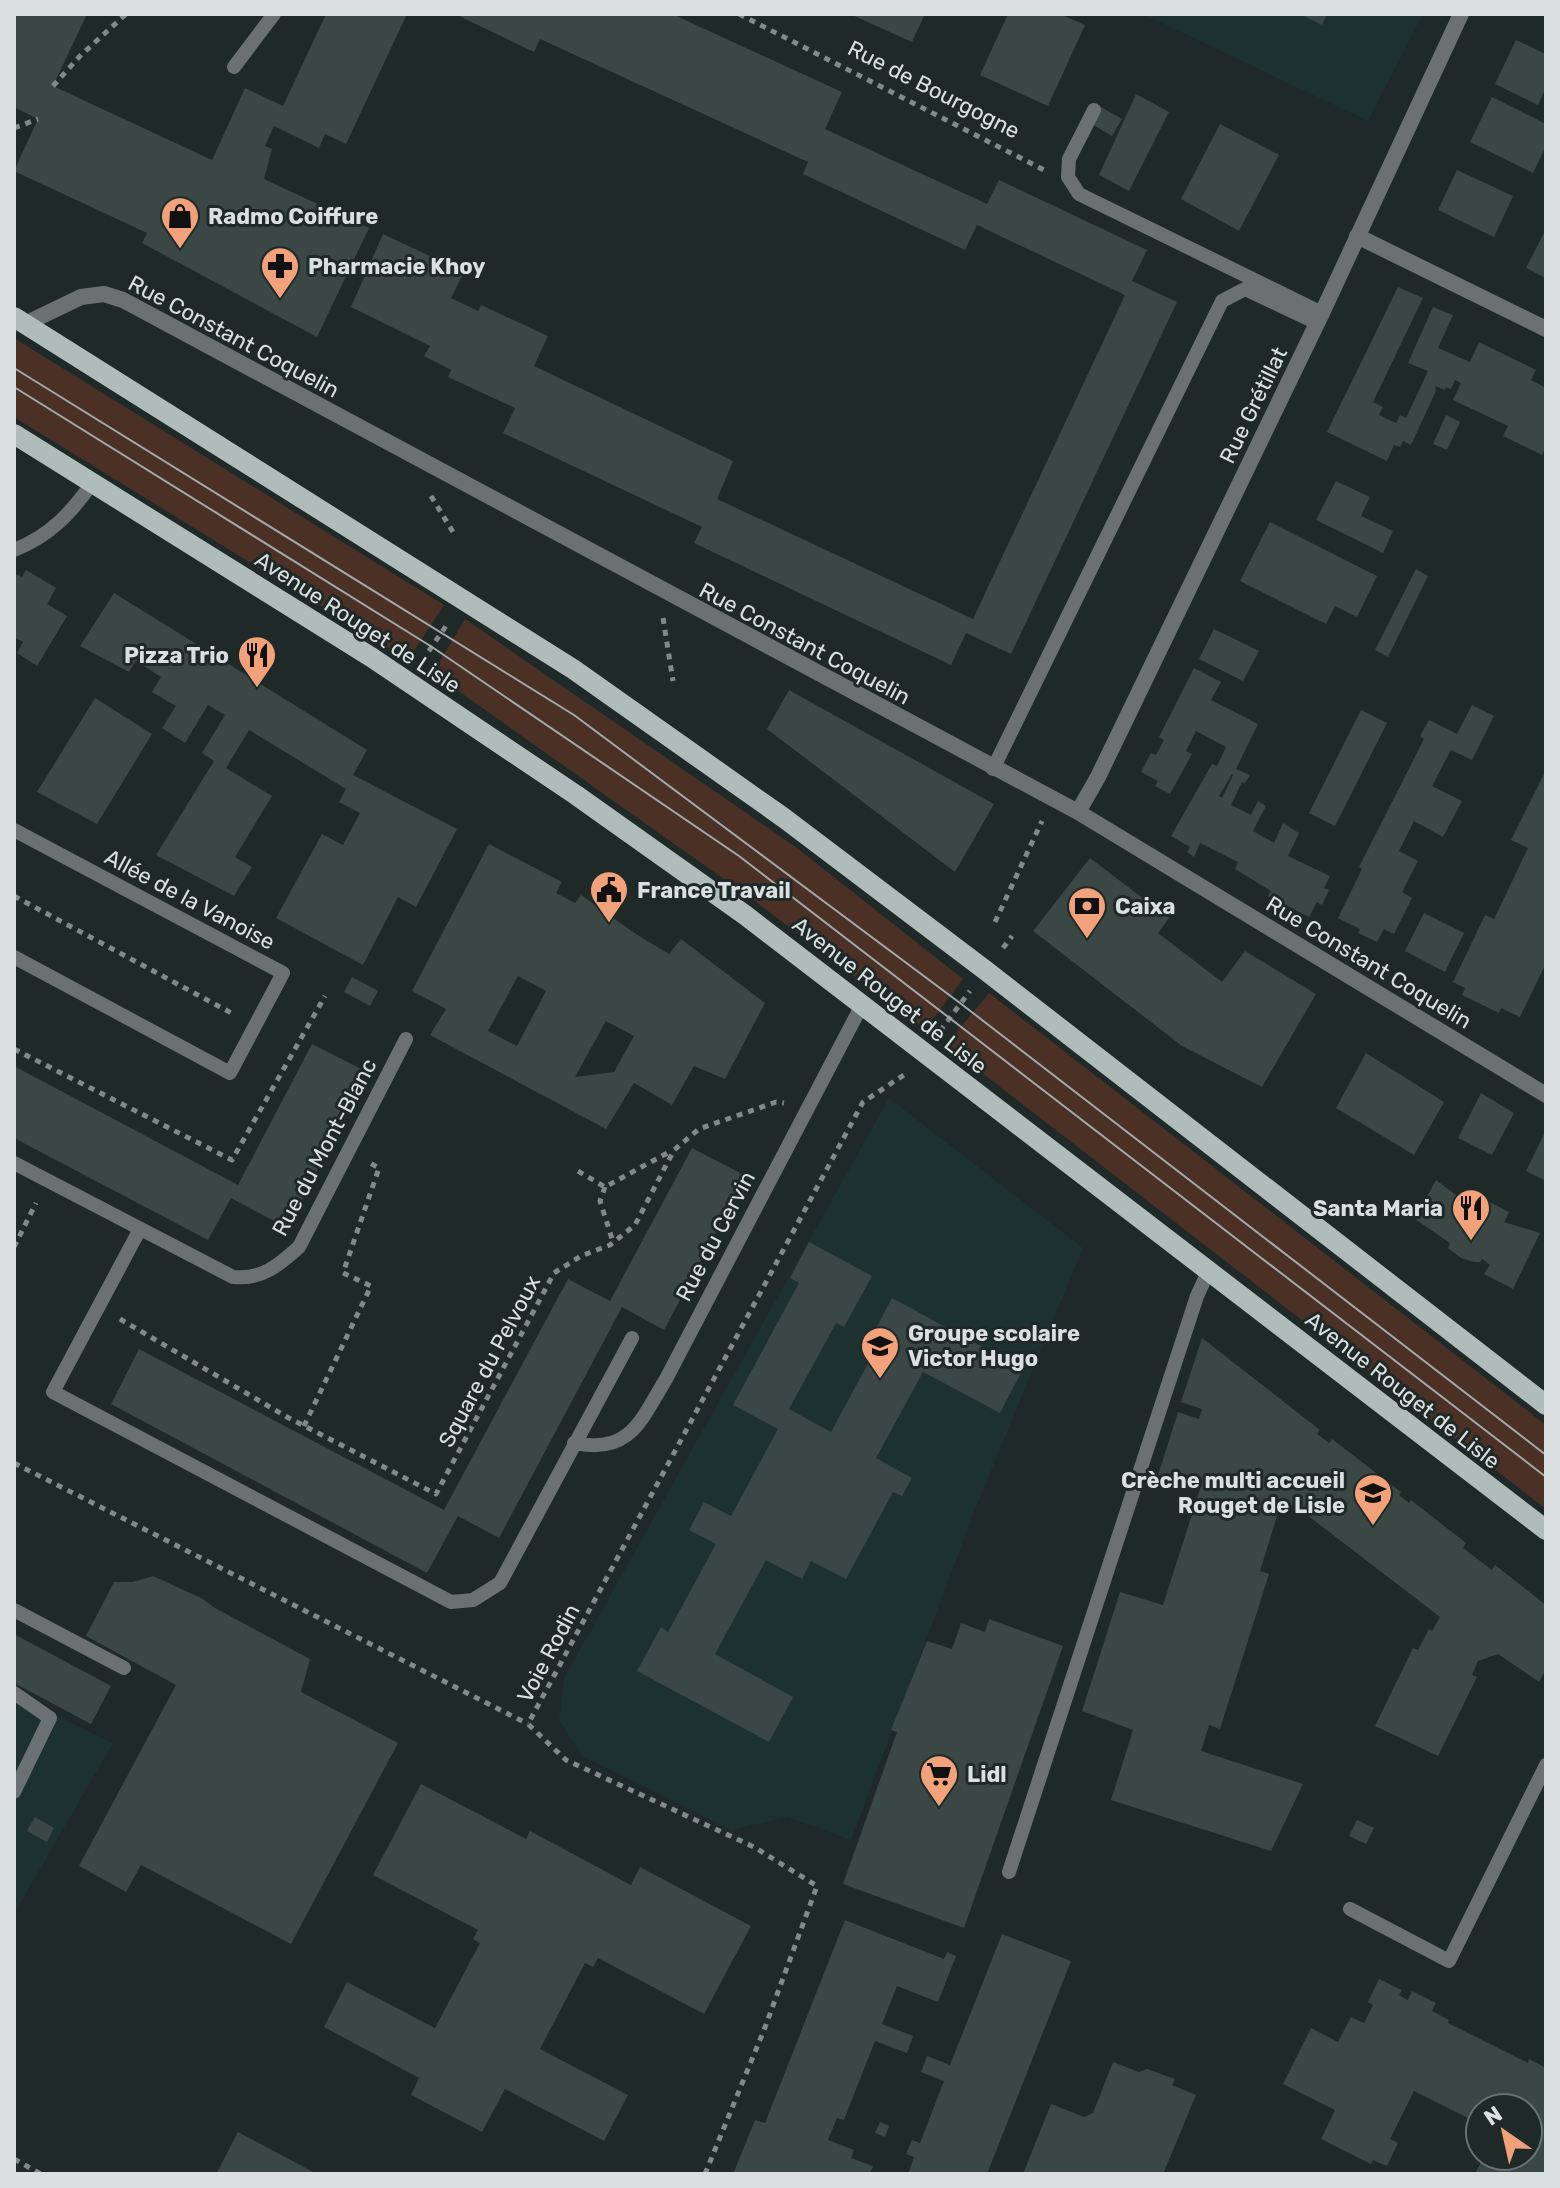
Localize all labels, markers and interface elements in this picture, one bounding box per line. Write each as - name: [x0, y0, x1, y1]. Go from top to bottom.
- street label: Rue de Bourgogne: [843, 34, 1024, 144]
- shop icon: Radmo Coiffure: [159, 195, 201, 250]
- place label: Radmo Coiffure: [208, 203, 378, 230]
- pharmacy icon: Pharmacie Khoy: [259, 245, 301, 300]
- place label: Pharmacie Khoy: [308, 253, 485, 280]
- street label: Rue Constant Coquelin: [124, 269, 344, 404]
- street label: Rue Grétillat: [1214, 342, 1293, 468]
- street label: Avenue Rouget de Lisle: [250, 546, 465, 699]
- street label: Rue Constant Coquelin: [695, 576, 915, 711]
- restaurant icon: Pizza Trio: [236, 634, 278, 689]
- place label: Pizza Trio: [124, 642, 229, 669]
- street label: Allée de la Vanoise: [100, 843, 279, 956]
- public building icon: France Travail: [588, 869, 630, 924]
- place label: France Travail: [637, 877, 791, 904]
- bank icon: Caixa: [1066, 885, 1108, 940]
- street label: Rue Constant Coquelin: [1261, 890, 1476, 1035]
- place label: Caixa: [1115, 893, 1175, 920]
- street label: Avenue Rouget de Lisle: [787, 911, 992, 1080]
- street label: Rue du Mont-Blanc: [266, 1054, 383, 1241]
- street label: Rue du Cervin: [670, 1167, 761, 1306]
- restaurant icon: Santa Maria: [1450, 1187, 1492, 1242]
- place label: Santa Maria: [1313, 1195, 1443, 1222]
- street label: Square du Pelvoux: [433, 1270, 546, 1452]
- street label: Avenue Rouget de Lisle: [1300, 1306, 1505, 1475]
- place label: Groupe scolaire Victor Hugo: [908, 1320, 1080, 1372]
- school or university icon: Groupe scolaire Victor Hugo: [859, 1325, 901, 1380]
- place label: Crèche multi accueil Rouget de Lisle: [1121, 1467, 1345, 1519]
- school or university icon: Crèche multi accueil Rouget de Lisle: [1352, 1472, 1394, 1527]
- street label: Voie Rodin: [511, 1599, 586, 1707]
- supermarket icon: Lidl: [918, 1753, 960, 1808]
- place label: Lidl: [967, 1761, 1007, 1788]
- north arrow: [1464, 2092, 1544, 2172]
- text: N: [1479, 2100, 1507, 2131]

